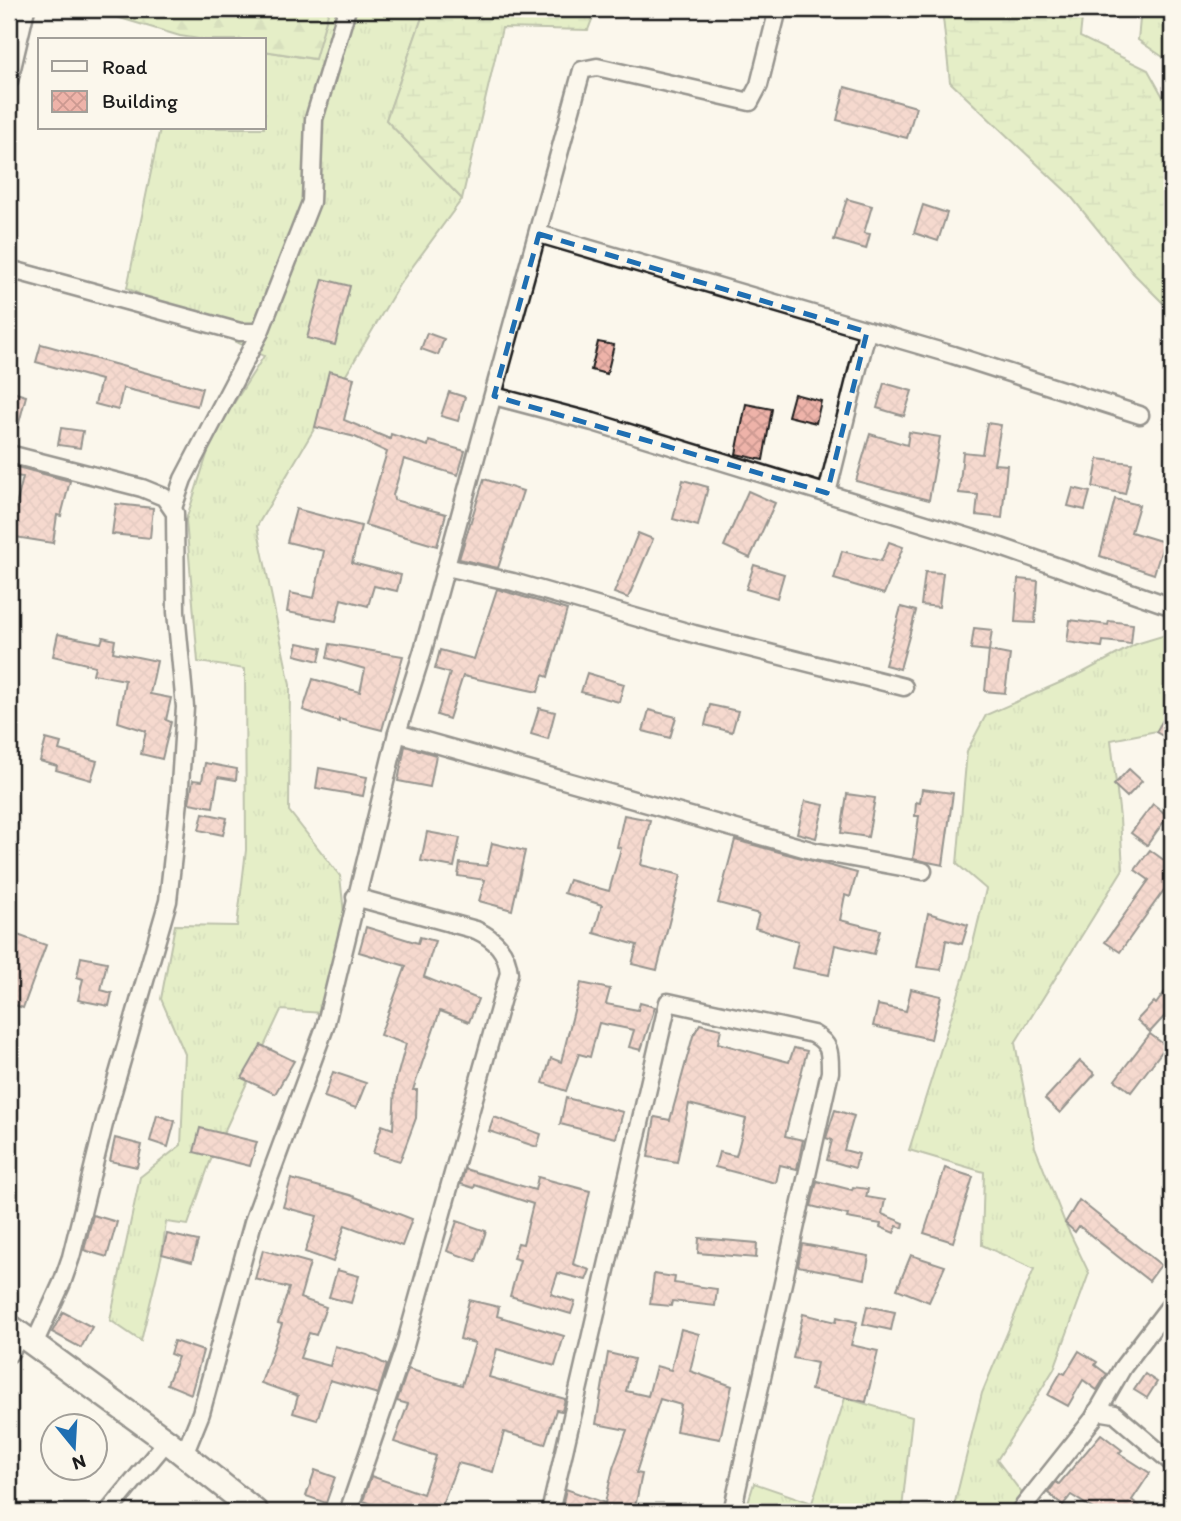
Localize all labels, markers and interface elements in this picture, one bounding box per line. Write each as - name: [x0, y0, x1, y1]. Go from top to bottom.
- legend: [38, 38, 266, 130]
- text: Road: [102, 54, 148, 79]
- text: Building: [102, 88, 178, 113]
- north arrow: [38, 1412, 108, 1482]
- text: N: [69, 1450, 89, 1476]

